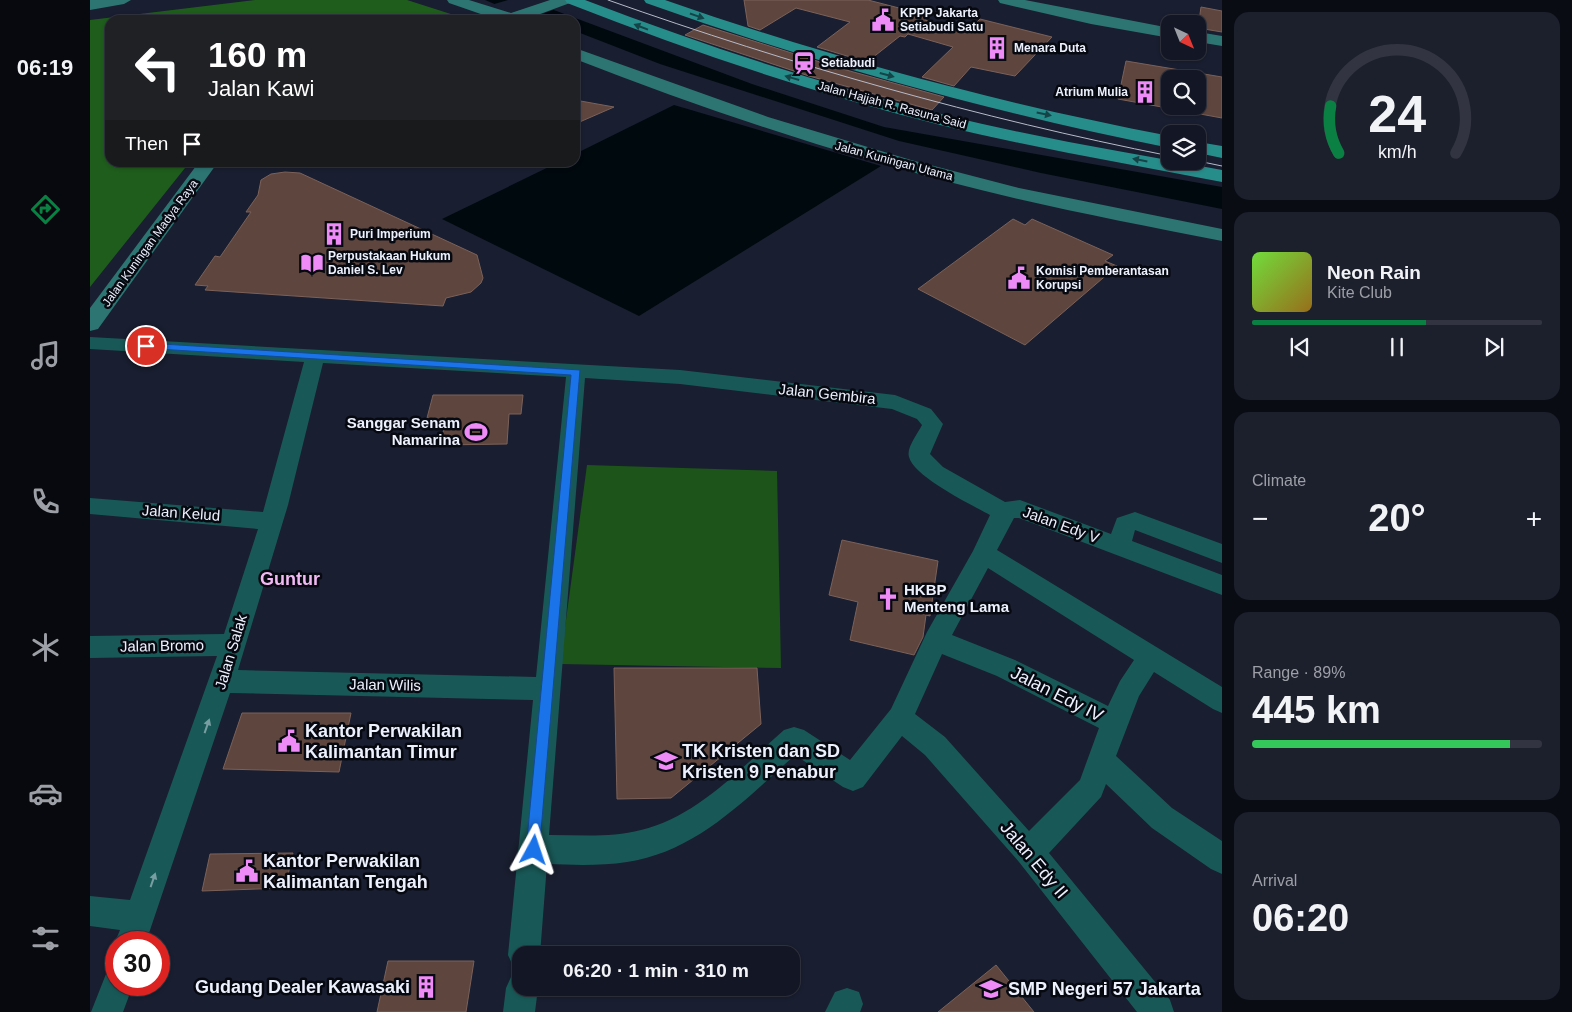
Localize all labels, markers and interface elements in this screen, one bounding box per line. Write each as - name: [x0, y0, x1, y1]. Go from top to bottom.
- place label: KPPP Jakarta Setiabudi Satu: [900, 6, 983, 34]
- public building icon: KPPP Jakarta Setiabudi Satu: [870, 7, 896, 33]
- one-way arrow: [690, 12, 705, 20]
- north arrow: [1161, 15, 1206, 60]
- map controls: [1161, 15, 1206, 170]
- one-way arrow: [634, 22, 648, 30]
- icon: left: [125, 35, 190, 100]
- text: 160 m: [208, 35, 307, 74]
- building icon: Menara Duta: [984, 35, 1010, 61]
- place label: Menara Duta: [1014, 41, 1086, 55]
- station icon: Setiabudi: [791, 50, 817, 76]
- text: 06:19: [17, 55, 73, 80]
- place label: Setiabudi: [821, 56, 875, 70]
- button: search: [1161, 70, 1206, 115]
- one-way arrow: [879, 71, 894, 79]
- one-way arrow: [785, 73, 800, 81]
- text: Jalan Kawi: [208, 76, 314, 101]
- street label: Jalan Hajjah R. Rasuna Said: [816, 78, 968, 132]
- building icon: Atrium Mulia: [1132, 79, 1158, 105]
- place label: Atrium Mulia: [1055, 85, 1128, 99]
- text: 24: [1368, 85, 1426, 143]
- one-way arrow: [1037, 111, 1053, 119]
- button: layers: [1161, 125, 1206, 170]
- icon: arrive: [178, 130, 206, 158]
- text: Then: [125, 133, 168, 154]
- street label: Jalan Kuningan Utama: [834, 139, 955, 184]
- text: km/h: [1378, 142, 1416, 162]
- one-way arrow: [1131, 156, 1147, 164]
- street label: Jalan Kuningan Madya Raya: [99, 177, 201, 309]
- icon: directions: [28, 192, 63, 227]
- building icon: Puri Imperium: [321, 221, 347, 247]
- place label: Puri Imperium: [350, 227, 431, 241]
- place label: Perpustakaan Hukum Daniel S. Lev: [328, 249, 451, 277]
- library icon: Perpustakaan Hukum Daniel S. Lev: [299, 250, 325, 276]
- text: Neon Rain: [1327, 262, 1421, 283]
- place label: Komisi Pemberantasan Korupsi: [1036, 264, 1169, 292]
- public building icon: Komisi Pemberantasan Korupsi: [1006, 265, 1032, 291]
- text: Kite Club: [1327, 284, 1392, 301]
- pin: [125, 325, 167, 367]
- icon: arrive: [132, 332, 160, 360]
- icon: previous: [1286, 333, 1314, 361]
- icon: pause: [1383, 333, 1411, 361]
- icon: next: [1480, 333, 1508, 361]
- icon: music: [28, 338, 63, 373]
- street label: Jalan Gembira: [778, 380, 877, 407]
- place label: Sanggar Senam Namarina: [347, 414, 461, 448]
- sports icon: Sanggar Senam Namarina: [463, 419, 489, 445]
- text: Climate: [1252, 472, 1306, 489]
- icon: phone: [28, 484, 63, 519]
- text: 20°: [1368, 497, 1426, 539]
- street label: Jalan Kelud: [141, 501, 221, 524]
- street label: Jalan Edy V: [1021, 503, 1102, 546]
- text: −: [1252, 503, 1268, 534]
- text: +: [1526, 503, 1542, 534]
- district label: Guntur: [260, 569, 320, 589]
- place label: HKBP Menteng Lama: [904, 581, 1010, 615]
- church icon: HKBP Menteng Lama: [875, 586, 901, 612]
- street label: Jalan Salak: [211, 612, 250, 691]
- icon: climate: [28, 630, 63, 665]
- street label: Jalan Bromo: [120, 636, 204, 655]
- street label: Jalan Edy IV: [1007, 662, 1107, 726]
- text: Range · 89%: [1252, 664, 1345, 681]
- street label: Jalan Wilis: [349, 675, 421, 694]
- text: 445 km: [1252, 689, 1381, 731]
- one-way arrow: [204, 719, 211, 734]
- place label: Kantor Perwakilan Kalimantan Timur: [305, 721, 462, 762]
- public building icon: Kantor Perwakilan Kalimantan Timur: [276, 728, 302, 754]
- place label: TK Kristen dan SD Kristen 9 Penabur: [682, 741, 840, 782]
- school or university icon: TK Kristen dan SD Kristen 9 Penabur: [653, 748, 679, 774]
- icon: car: [28, 776, 63, 811]
- street label: Jalan Edy II: [996, 818, 1072, 902]
- position arrow: [507, 823, 559, 875]
- place label: Kantor Perwakilan Kalimantan Tengah: [263, 851, 428, 892]
- public building icon: Kantor Perwakilan Kalimantan Tengah: [234, 858, 260, 884]
- one-way arrow: [149, 872, 157, 887]
- text: Arrival: [1252, 872, 1297, 889]
- text: 06:20: [1252, 897, 1349, 939]
- icon: filters: [28, 921, 63, 956]
- speed limit sign: 30: [105, 931, 170, 996]
- text: 06:20 · 1 min · 310 m: [563, 960, 749, 981]
- building icon: Gudang Dealer Kawasaki: [413, 974, 439, 1000]
- school or university icon: SMP Negeri 57 Jakarta: [978, 976, 1004, 1002]
- place label: Gudang Dealer Kawasaki: [195, 977, 410, 997]
- place label: SMP Negeri 57 Jakarta: [1008, 979, 1202, 999]

